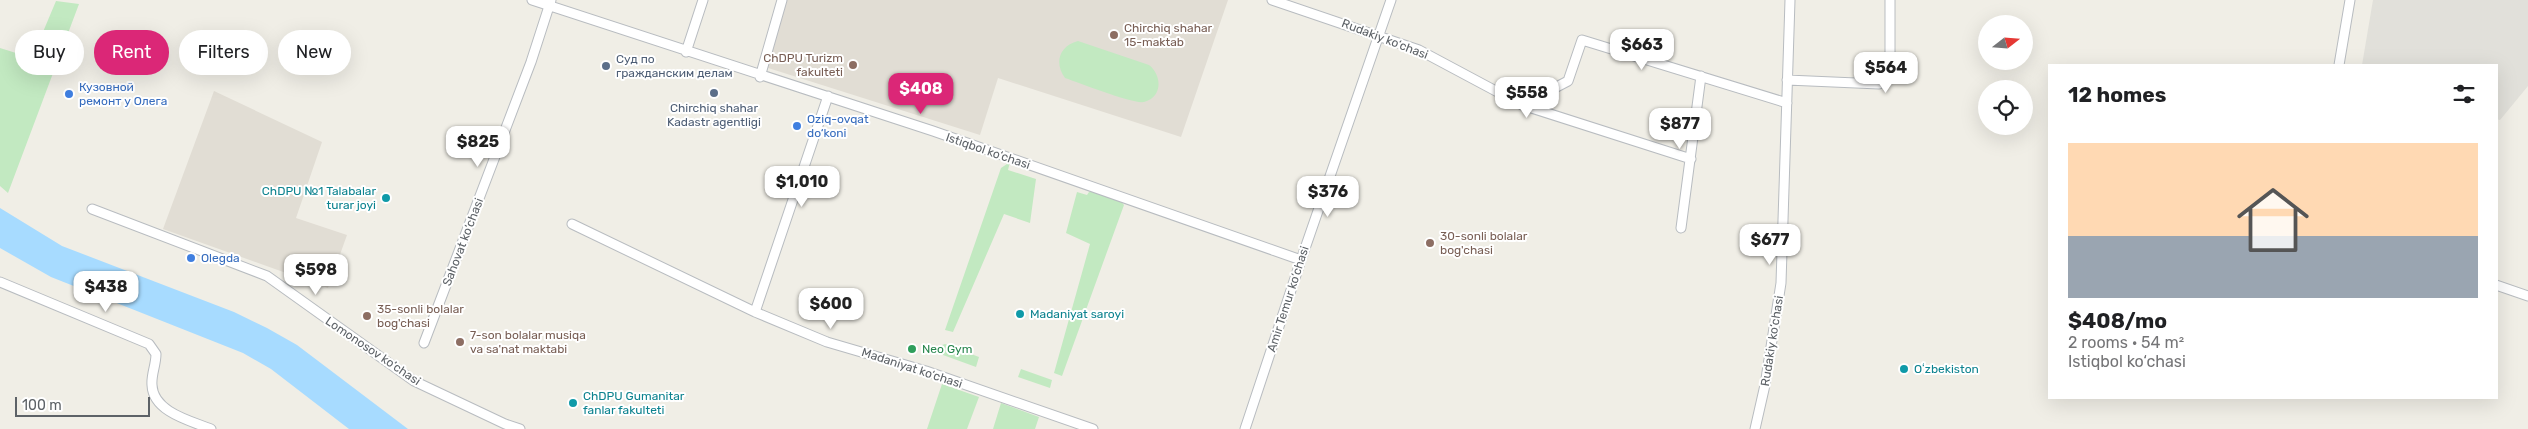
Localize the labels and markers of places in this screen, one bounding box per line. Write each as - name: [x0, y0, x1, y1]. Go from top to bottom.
- place label: Chirchiq shahar 15-maktab: [1124, 21, 1213, 49]
- pin: $663: [1612, 28, 1672, 71]
- marker: Chirchiq shahar 15-maktab: [1108, 29, 1120, 41]
- place label: ChDPU Turizm fakulteti: [763, 51, 843, 79]
- place label: Суд по гражданским делам: [616, 52, 733, 80]
- pin: $564: [1856, 52, 1916, 94]
- marker: ChDPU Turizm fakulteti: [847, 59, 859, 71]
- marker: Суд по гражданским делам: [600, 60, 612, 72]
- pin: $408: [891, 72, 951, 115]
- pin: $558: [1497, 76, 1557, 119]
- place label: Кузовной ремонт у Олега: [79, 80, 167, 108]
- marker: Chirchiq shahar Kadastr agentligi: [708, 87, 720, 99]
- marker: Кузовной ремонт у Олега: [63, 88, 75, 100]
- place label: Chirchiq shahar Kadastr agentligi: [667, 101, 761, 129]
- pin: $877: [1650, 108, 1710, 150]
- place label: Oziq-ovqat do‘koni: [807, 112, 869, 140]
- marker: Oziq-ovqat do‘koni: [791, 120, 803, 132]
- pin: $825: [448, 126, 508, 168]
- pin: $1,010: [761, 166, 843, 208]
- pin: $376: [1298, 176, 1358, 218]
- place label: ChDPU №1 Talabalar turar joyi: [262, 184, 376, 212]
- marker: ChDPU №1 Talabalar turar joyi: [380, 192, 392, 204]
- pin: $677: [1740, 224, 1800, 266]
- place label: 30-sonli bolalar bog'chasi: [1440, 229, 1528, 257]
- marker: 30-sonli bolalar bog'chasi: [1424, 237, 1436, 249]
- place label: Olegda: [201, 251, 240, 265]
- marker: Olegda: [185, 252, 197, 264]
- pin: $598: [286, 254, 346, 296]
- pin: $438: [76, 270, 136, 313]
- pin: $600: [801, 288, 861, 330]
- place label: 35-sonli bolalar bog'chasi: [377, 302, 464, 330]
- place label: Madaniyat saroyi: [1030, 307, 1124, 321]
- marker: Madaniyat saroyi: [1014, 308, 1026, 320]
- marker: 35-sonli bolalar bog'chasi: [361, 310, 373, 322]
- place label: 7-son bolalar musiqa va sa'nat maktabi: [470, 328, 586, 356]
- marker: 7-son bolalar musiqa va sa'nat maktabi: [454, 336, 466, 348]
- place label: Neo Gym: [922, 342, 972, 356]
- marker: Neo Gym: [906, 343, 918, 355]
- place label: Oʻzbekiston: [1914, 362, 1979, 376]
- marker: Oʻzbekiston: [1898, 363, 1910, 375]
- place label: ChDPU Gumanitar fanlar fakulteti: [583, 389, 685, 417]
- marker: ChDPU Gumanitar fanlar fakulteti: [567, 397, 579, 409]

